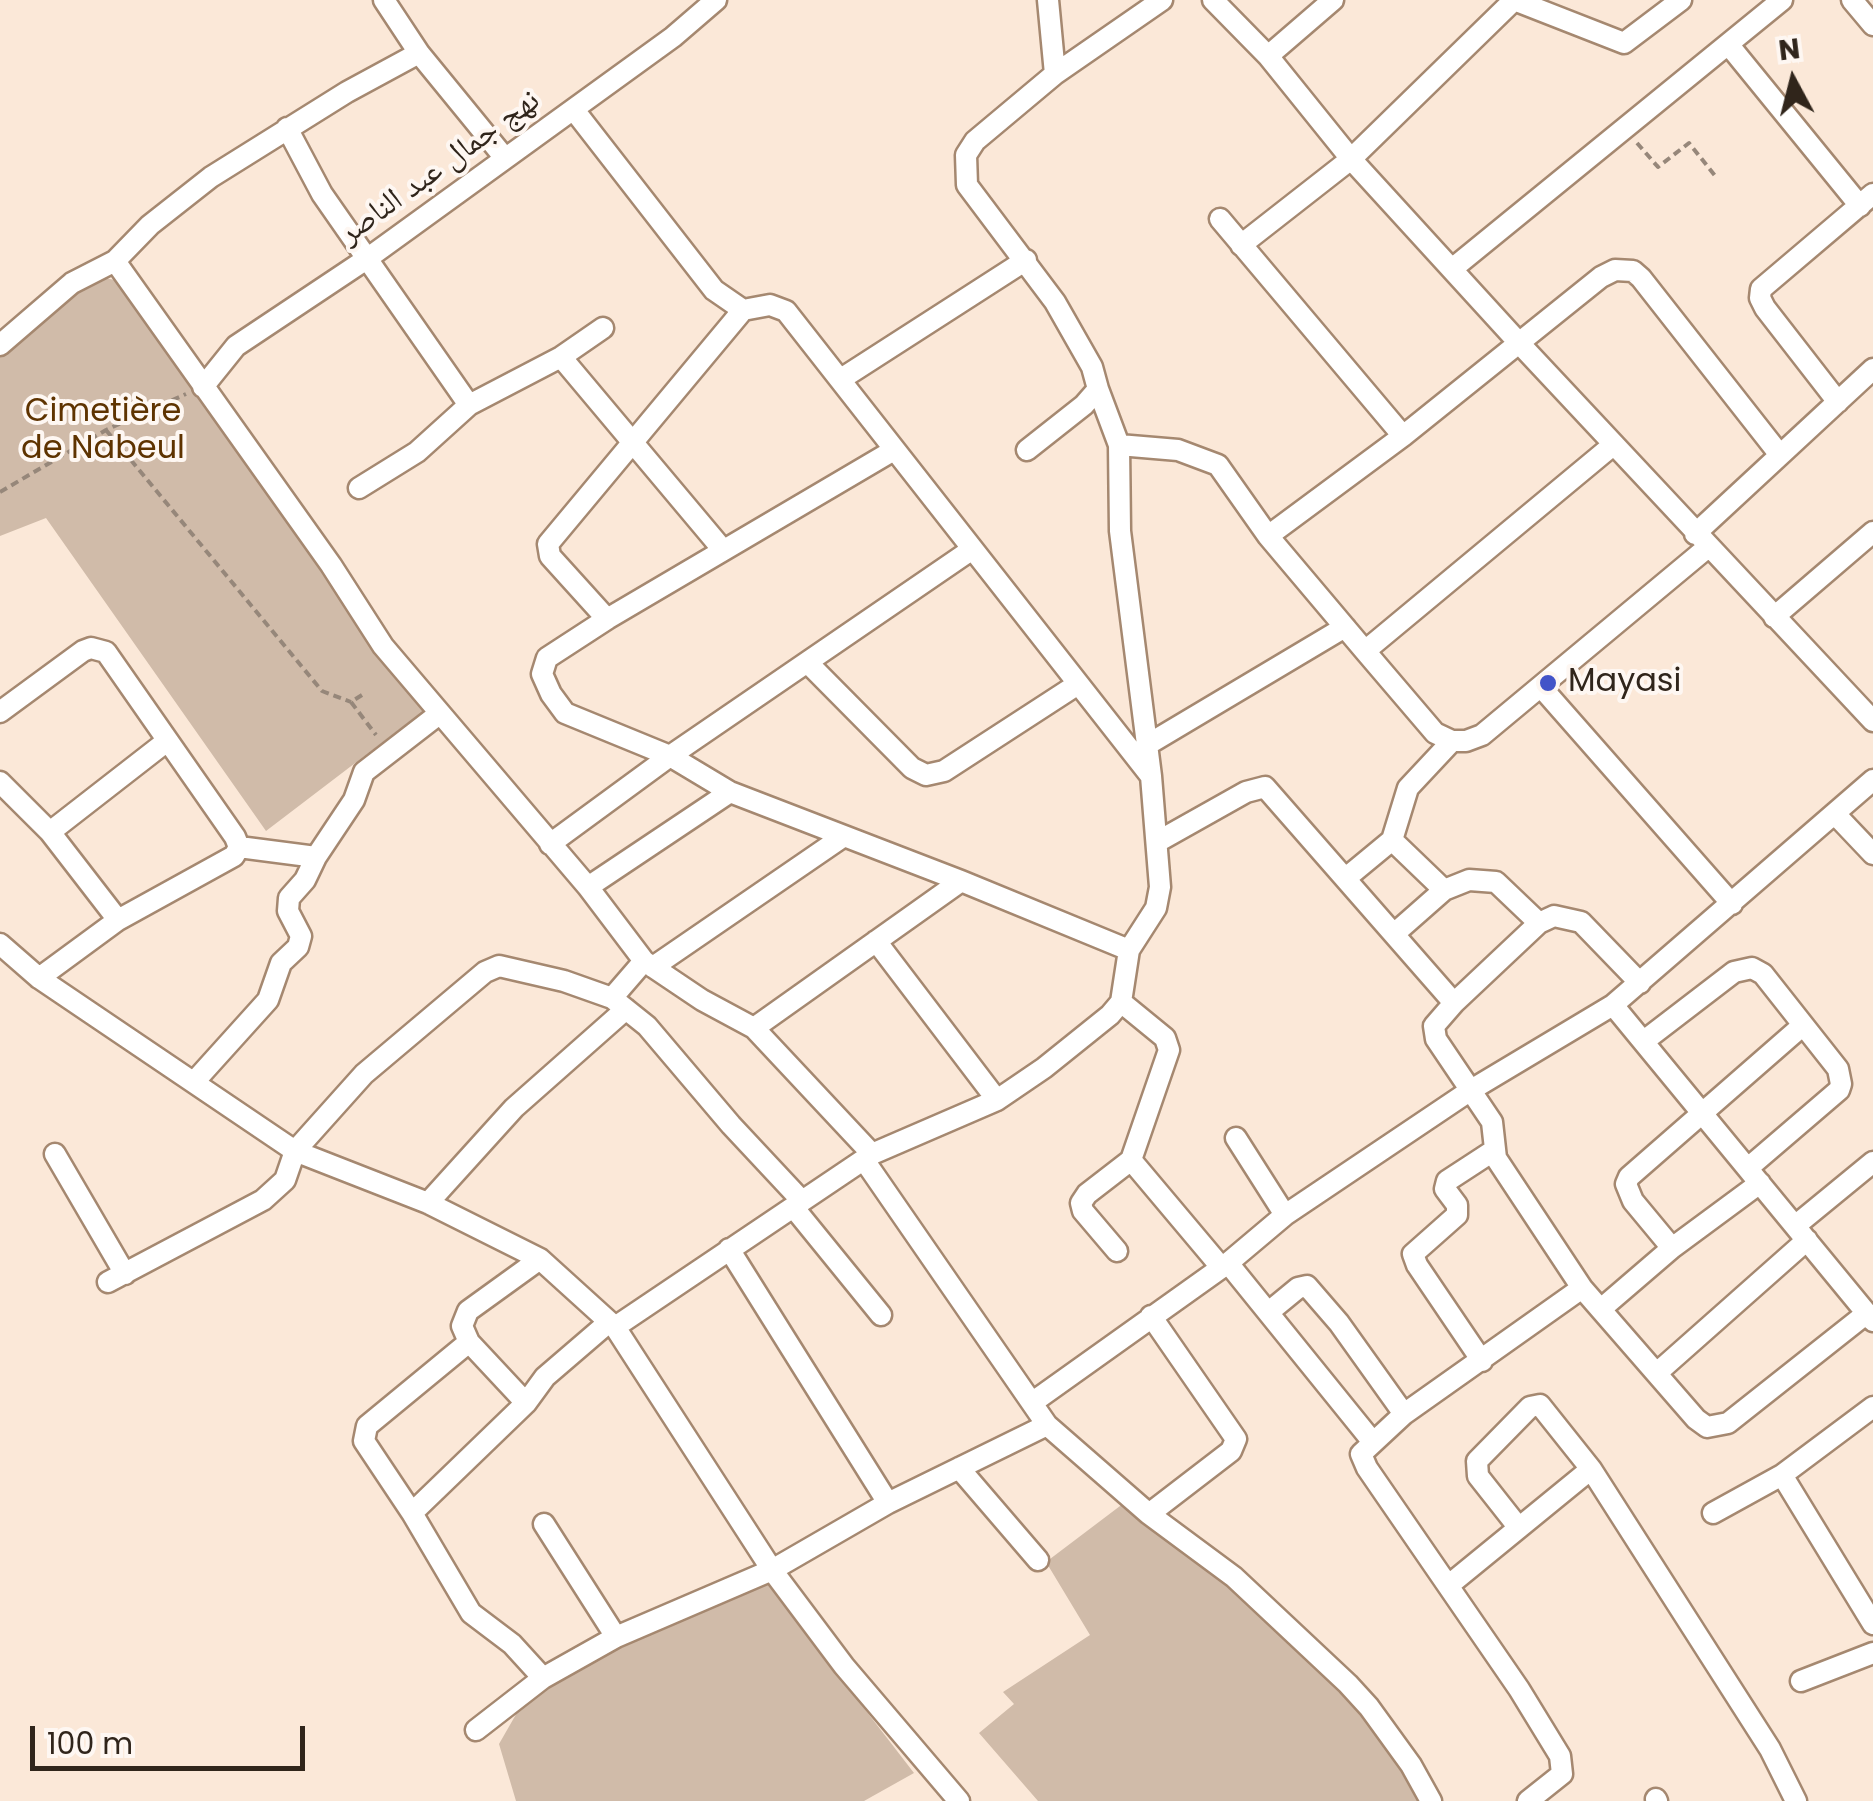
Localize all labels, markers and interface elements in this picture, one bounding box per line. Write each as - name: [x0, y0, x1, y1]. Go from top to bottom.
- text: N: [1776, 29, 1802, 70]
- north arrow: [1743, 30, 1843, 130]
- street label: نهج جمال عبد الناصر: [332, 82, 548, 254]
- park label: Cimetière de Nabeul: [21, 394, 185, 469]
- place label: Mayasi: [1568, 664, 1681, 702]
- marker: Mayasi: [1537, 672, 1559, 694]
- scale bar: [35, 1706, 310, 1768]
- text: 100 m: [47, 1722, 133, 1765]

